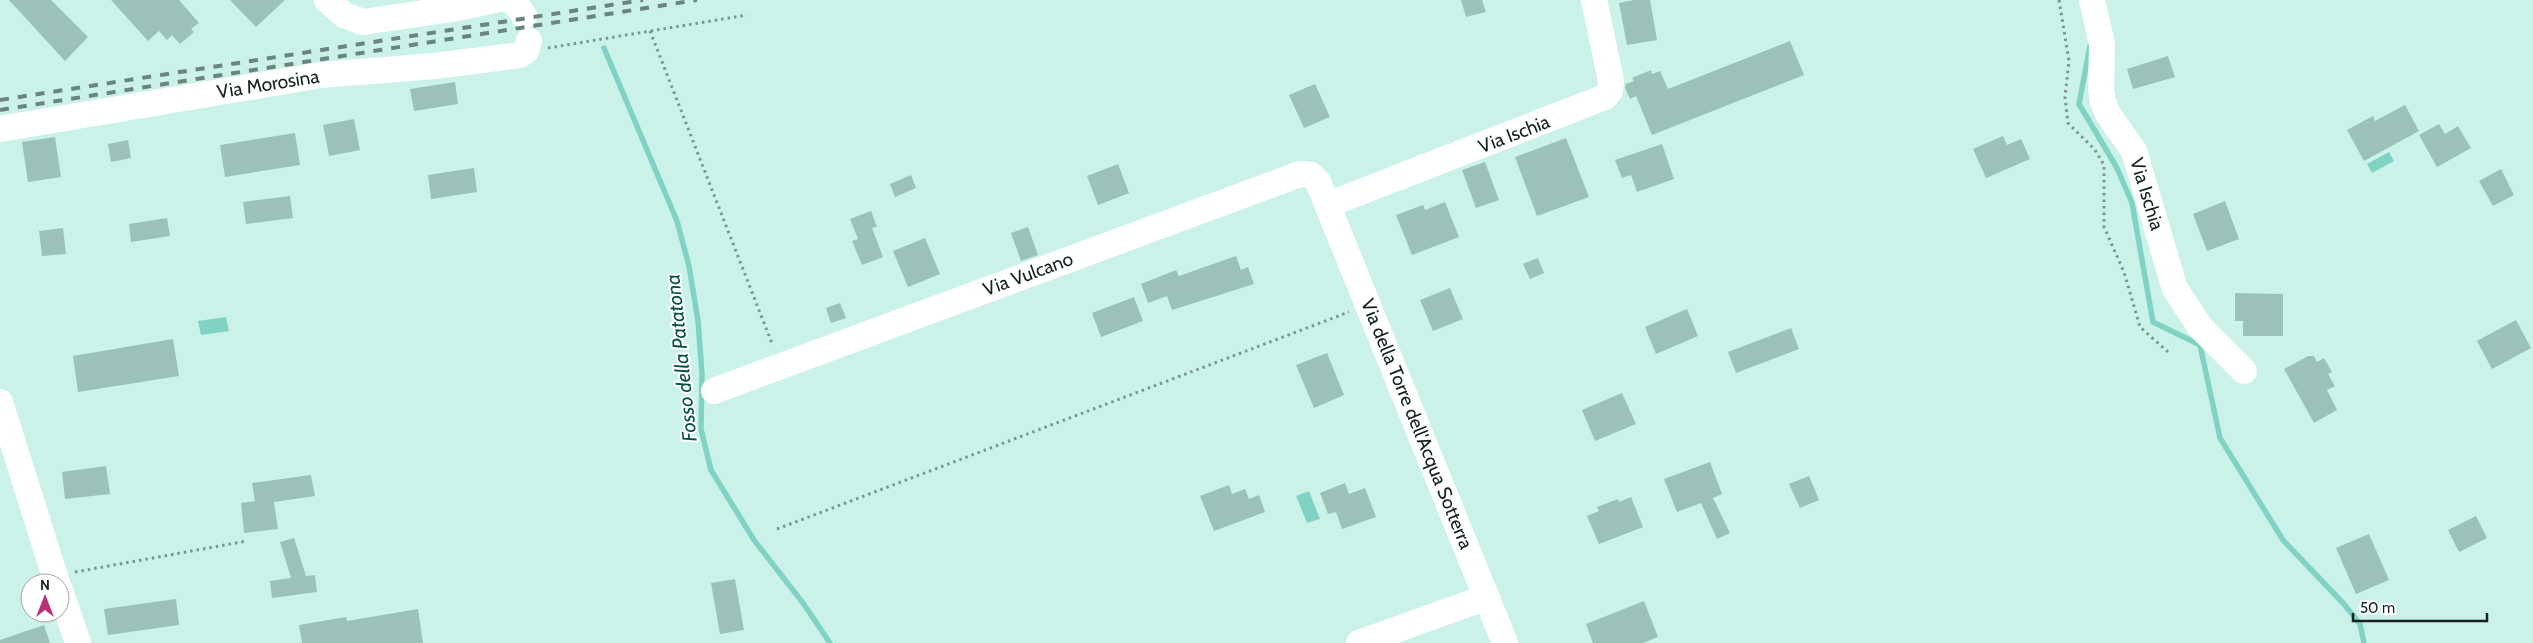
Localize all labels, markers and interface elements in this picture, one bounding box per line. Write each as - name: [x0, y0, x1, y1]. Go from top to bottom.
- street label: Via Morosina: [215, 65, 321, 103]
- street label: Via Ischia: [1475, 110, 1553, 158]
- street label: Via Ischia: [2125, 155, 2169, 233]
- street label: Via Vulcano: [980, 247, 1076, 301]
- water label: Fosso della Patatona: [660, 273, 702, 443]
- street label: Via della Torre dell'Acqua Sotterra: [1356, 296, 1478, 552]
- north arrow: [20, 573, 70, 623]
- text: N: [40, 576, 50, 594]
- scale bar: [2353, 590, 2487, 622]
- text: 50 m: [2360, 599, 2395, 617]

